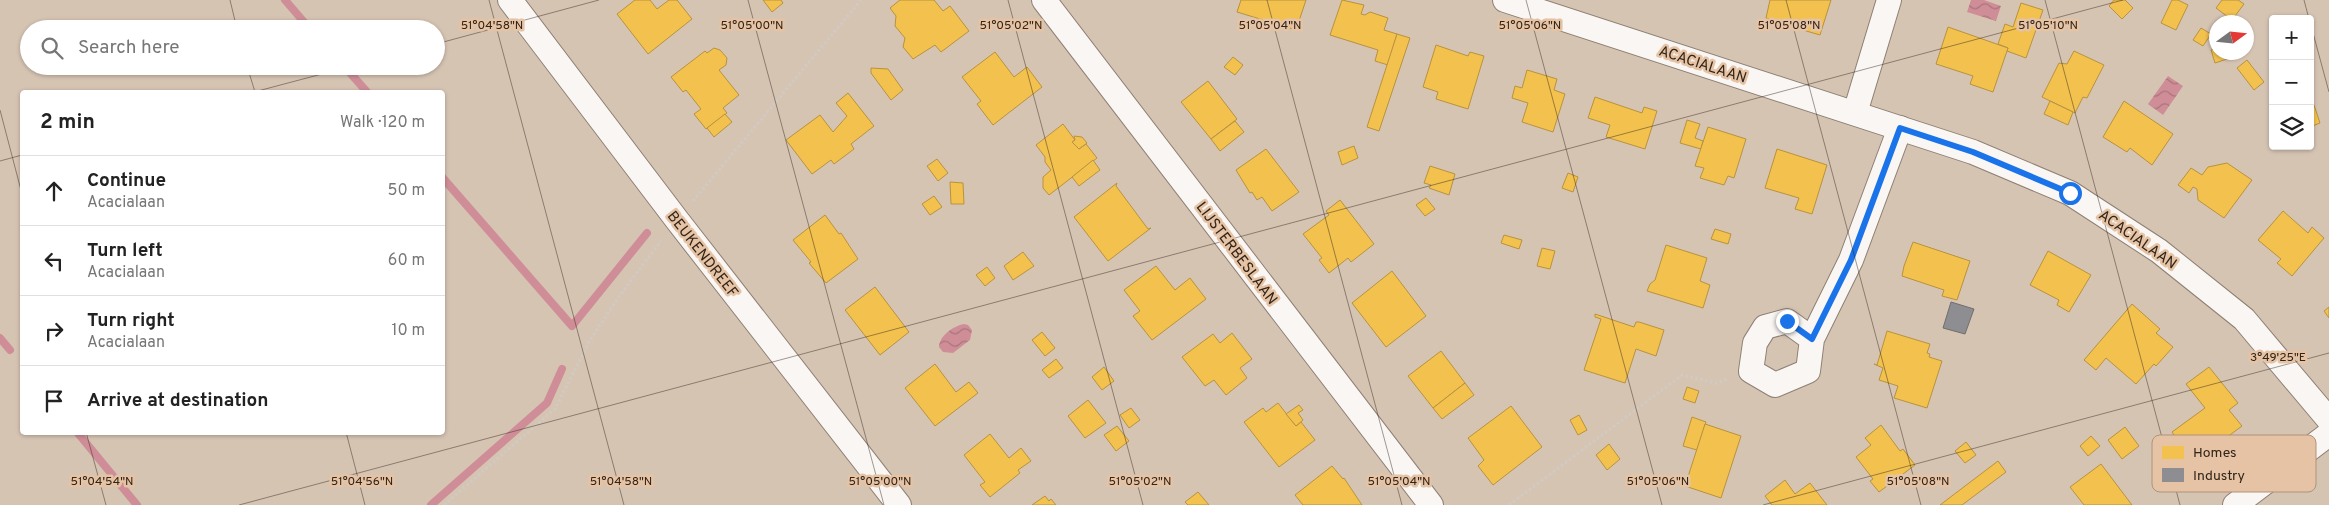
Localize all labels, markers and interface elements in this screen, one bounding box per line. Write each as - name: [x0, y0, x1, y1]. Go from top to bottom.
- north arrow: [2209, 15, 2254, 60]
- map controls: [2269, 15, 2314, 150]
- button: +: [2269, 15, 2314, 60]
- text: 51°04'58"N: [461, 18, 523, 34]
- text: 51°05'00"N: [720, 18, 784, 34]
- text: 51°05'02"N: [980, 18, 1042, 34]
- text: 51°05'04"N: [1238, 18, 1302, 34]
- text: 51°05'06"N: [1499, 18, 1561, 34]
- text: 51°05'08"N: [1758, 18, 1820, 34]
- text: 51°05'10"N: [2018, 18, 2078, 34]
- search box: [20, 20, 445, 75]
- icon: search: [38, 34, 66, 62]
- text: Search here: [78, 36, 180, 60]
- street label: ACACIALAAN: [1656, 42, 1749, 89]
- button: −: [2269, 60, 2314, 105]
- button: layers: [2269, 105, 2314, 150]
- text: 2 min: [40, 109, 95, 136]
- text: Walk · 120 m: [340, 113, 425, 133]
- text: Continue: [87, 169, 166, 193]
- icon: ahead: [40, 177, 68, 205]
- text: 50 m: [388, 181, 425, 201]
- route start: [2059, 182, 2082, 205]
- text: Acacialaan: [87, 193, 165, 213]
- street label: LIJSTERBESLAAN: [1191, 199, 1281, 309]
- street label: ACACIALAAN: [2094, 206, 2180, 274]
- street label: BEUKENDREEF: [662, 208, 742, 302]
- text: Turn left: [87, 239, 163, 263]
- icon: left: [40, 247, 68, 275]
- text: 60 m: [388, 251, 425, 271]
- text: Acacialaan: [87, 263, 165, 283]
- text: Turn right: [87, 309, 175, 333]
- route end: [1776, 310, 1799, 333]
- icon: right: [40, 317, 68, 345]
- text: 10 m: [391, 321, 425, 341]
- text: Acacialaan: [87, 333, 165, 353]
- text: 3°49'25"E: [2250, 350, 2306, 366]
- icon: arrive: [40, 387, 68, 415]
- text: Arrive at destination: [87, 389, 268, 413]
- legend: [2152, 435, 2316, 492]
- text: Homes: [2193, 445, 2237, 462]
- text: Industry: [2193, 468, 2245, 485]
- text: 51°04'54"N: [70, 474, 134, 490]
- text: 51°04'56"N: [331, 474, 393, 490]
- text: 51°04'58"N: [590, 474, 652, 490]
- text: 51°05'00"N: [848, 474, 912, 490]
- text: 51°05'02"N: [1109, 474, 1171, 490]
- text: 51°05'04"N: [1367, 474, 1431, 490]
- text: 51°05'06"N: [1627, 474, 1689, 490]
- text: 51°05'08"N: [1887, 474, 1949, 490]

